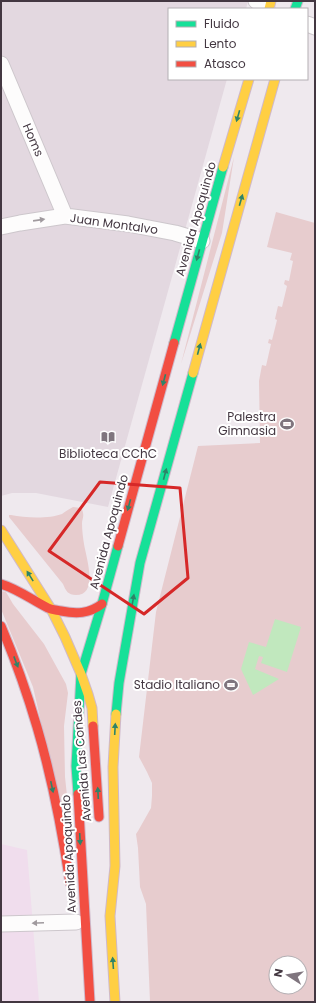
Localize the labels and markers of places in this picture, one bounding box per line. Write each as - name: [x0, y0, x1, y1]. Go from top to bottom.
- place label: Palestra Gimnasia: [218, 408, 276, 439]
- sports icon: Palestra Gimnasia: [279, 416, 295, 432]
- library icon: Biblioteca CChC: [100, 429, 116, 445]
- place label: Biblioteca CChC: [59, 445, 157, 462]
- place label: Stadio Italiano: [134, 676, 220, 693]
- sports icon: Stadio Italiano: [223, 677, 239, 693]

